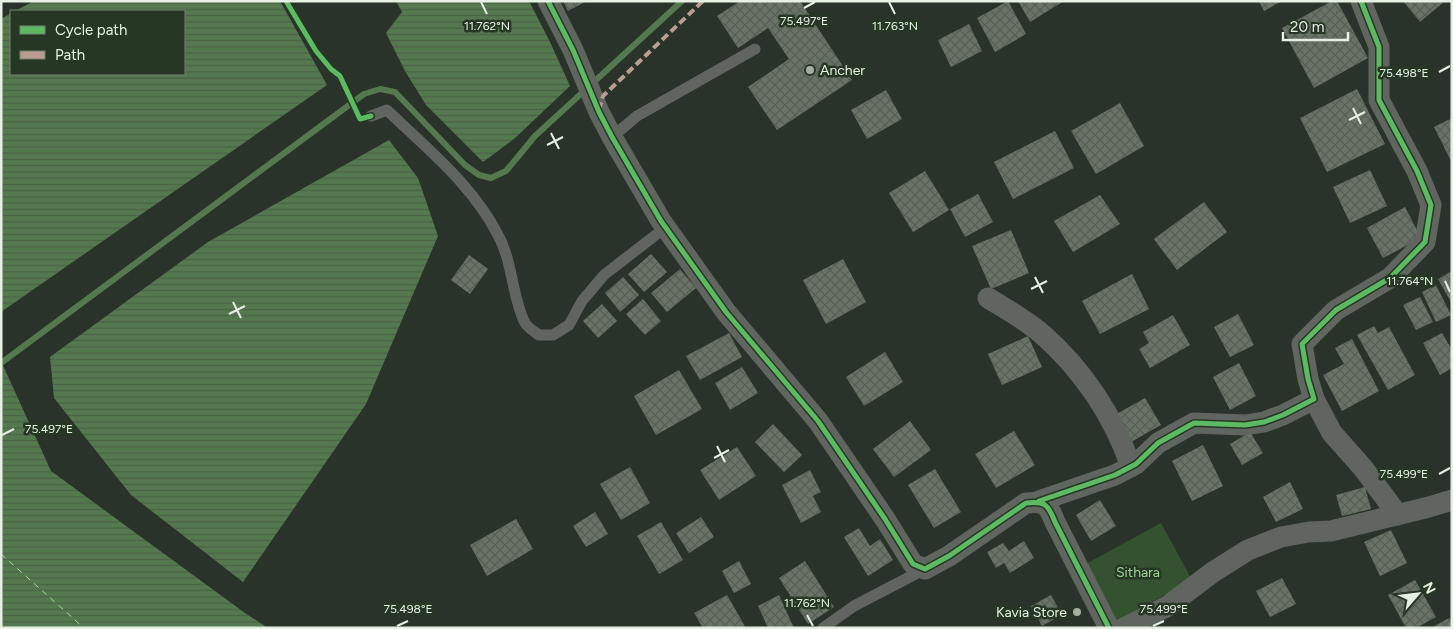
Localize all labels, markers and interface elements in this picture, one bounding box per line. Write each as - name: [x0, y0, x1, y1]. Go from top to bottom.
- legend: [10, 10, 185, 75]
- scale bar: [1283, 10, 1348, 42]
- text: 75.497°E: [780, 14, 828, 28]
- text: 20 m: [1290, 18, 1324, 36]
- text: 11.762°N: [464, 19, 510, 33]
- text: 11.763°N: [872, 19, 918, 33]
- text: Cycle path: [55, 21, 127, 39]
- text: Path: [55, 46, 85, 64]
- place label: Ancher: [820, 62, 865, 79]
- marker: Ancher: [804, 64, 816, 76]
- text: 75.498°E: [1380, 66, 1428, 80]
- text: 11.764°N: [1387, 274, 1433, 288]
- text: 75.497°E: [25, 422, 73, 436]
- text: 75.499°E: [1380, 467, 1428, 481]
- park label: Sithara: [1116, 564, 1160, 581]
- north arrow: [1393, 569, 1443, 619]
- text: N: [1419, 579, 1439, 597]
- text: 11.762°N: [784, 596, 830, 610]
- text: 75.498°E: [384, 602, 432, 616]
- text: 75.499°E: [1140, 602, 1188, 616]
- place label: Kavia Store: [996, 604, 1067, 621]
- marker: Kavia Store: [1071, 606, 1083, 618]

